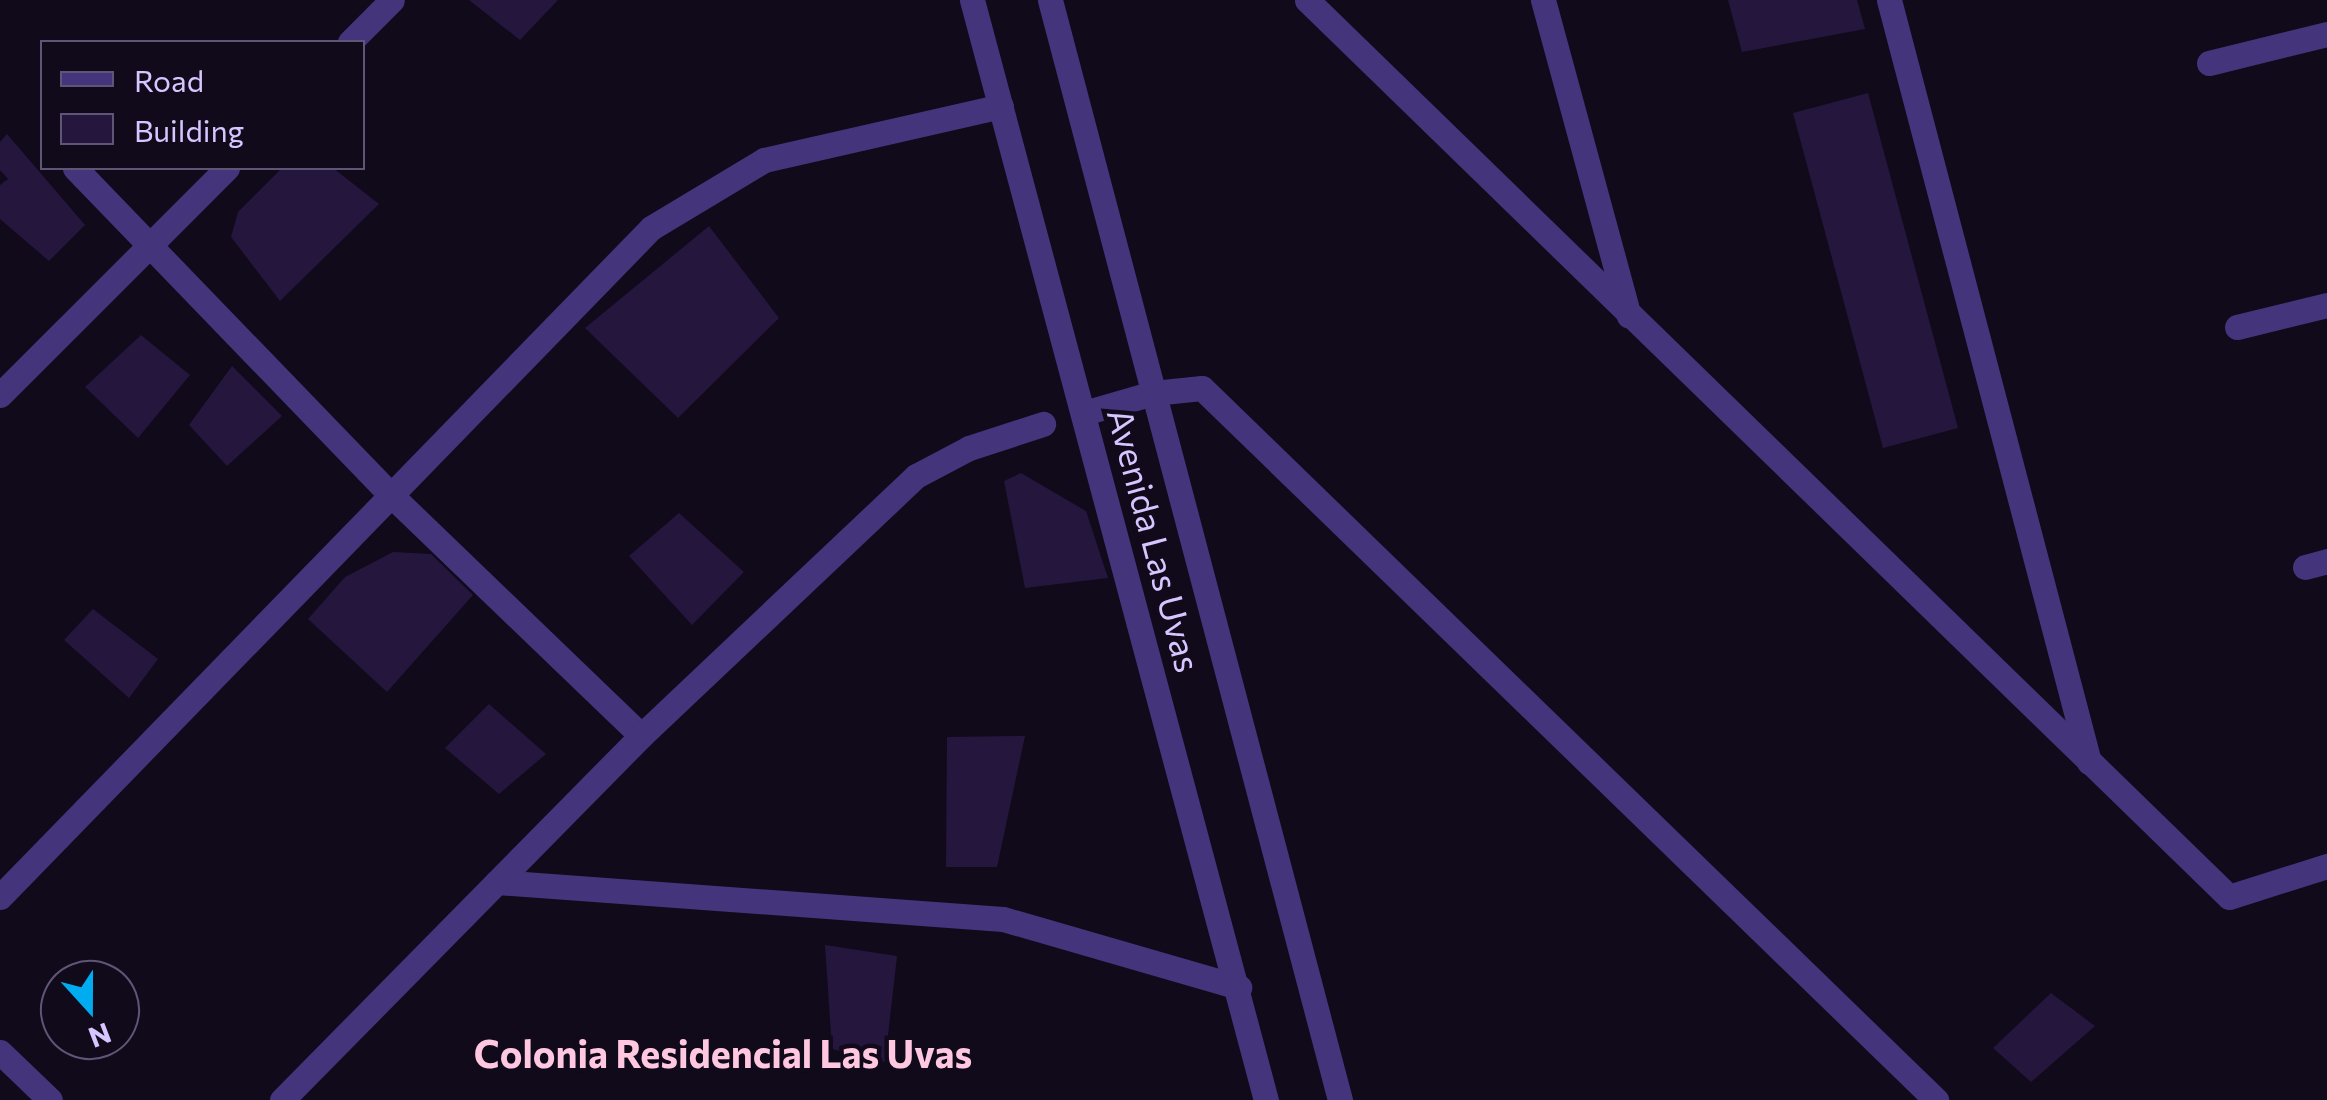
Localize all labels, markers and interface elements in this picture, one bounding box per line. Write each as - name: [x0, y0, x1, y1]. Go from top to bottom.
- legend: [40, 40, 365, 170]
- text: Road: [134, 61, 204, 98]
- text: Building: [134, 111, 244, 148]
- street label: Avenida Las Uvas: [1100, 404, 1210, 676]
- north arrow: [40, 960, 140, 1060]
- text: N: [84, 1017, 116, 1056]
- district label: Colonia Residencial Las Uvas: [474, 1030, 972, 1076]

